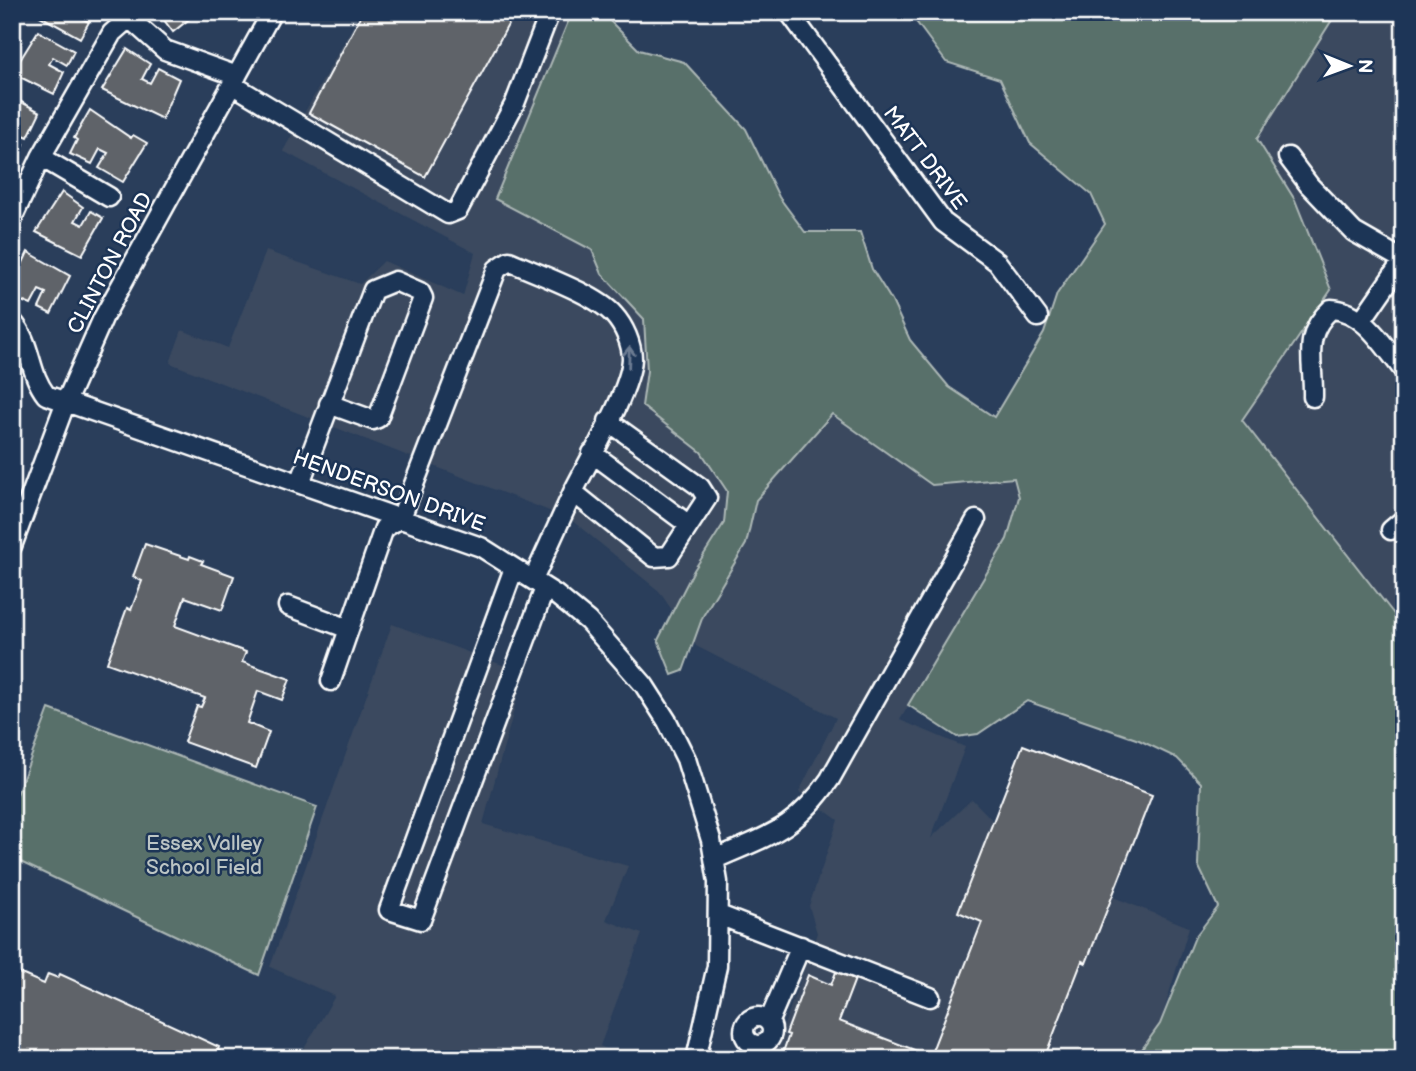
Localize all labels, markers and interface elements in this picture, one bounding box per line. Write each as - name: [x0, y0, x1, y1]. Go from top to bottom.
- north arrow: [1314, 32, 1384, 102]
- text: N: [1353, 59, 1376, 74]
- street label: MATT DRIVE: [878, 101, 972, 215]
- street label: CLINTON ROAD: [62, 188, 158, 338]
- one-way arrow: [623, 346, 636, 369]
- street label: HENDERSON DRIVE: [289, 445, 489, 537]
- park label: Essex Valley School Field: [146, 831, 262, 880]

